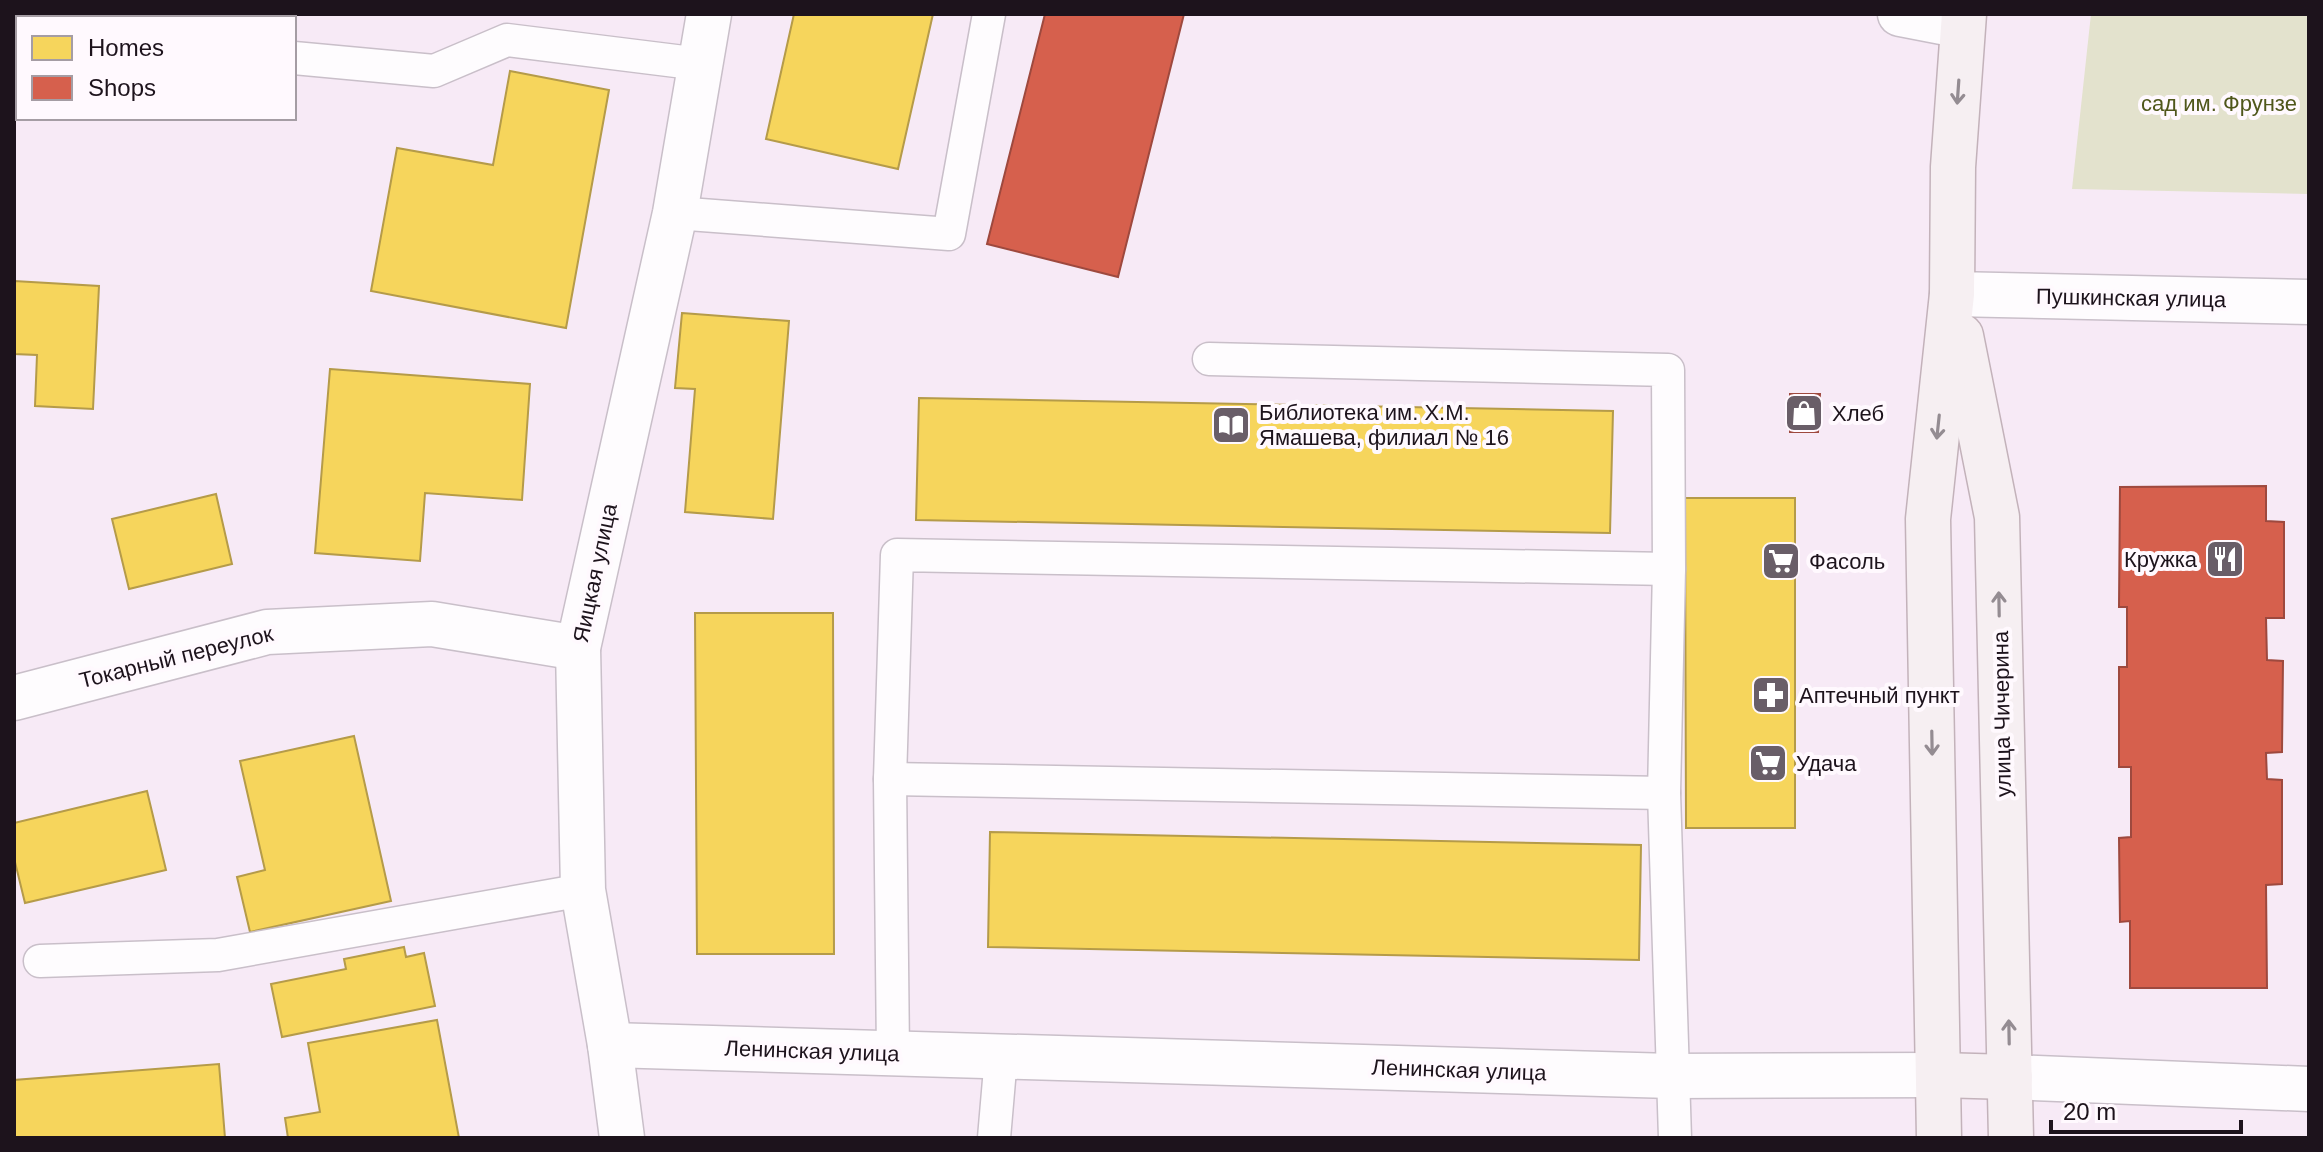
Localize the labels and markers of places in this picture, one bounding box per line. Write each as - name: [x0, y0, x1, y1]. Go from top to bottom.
- shop icon: Хлеб: [1783, 392, 1825, 434]
- place label: Библиотека им. Х.М. Ямашева, филиал № 16: [1259, 400, 1509, 450]
- place label: Хлеб: [1832, 401, 1884, 426]
- library icon: Библиотека им. Х.М. Ямашева, филиал № 16: [1210, 404, 1252, 446]
- restaurant icon: Кружка: [2204, 538, 2246, 580]
- supermarket icon: Фасоль: [1760, 540, 1802, 582]
- place label: Кружка: [2124, 547, 2198, 572]
- place label: Фасоль: [1809, 549, 1885, 574]
- pharmacy icon: Аптечный пункт: [1750, 674, 1792, 716]
- place label: Аптечный пункт: [1799, 683, 1960, 708]
- supermarket icon: Удача: [1747, 742, 1789, 784]
- place label: Удача: [1796, 751, 1857, 776]

